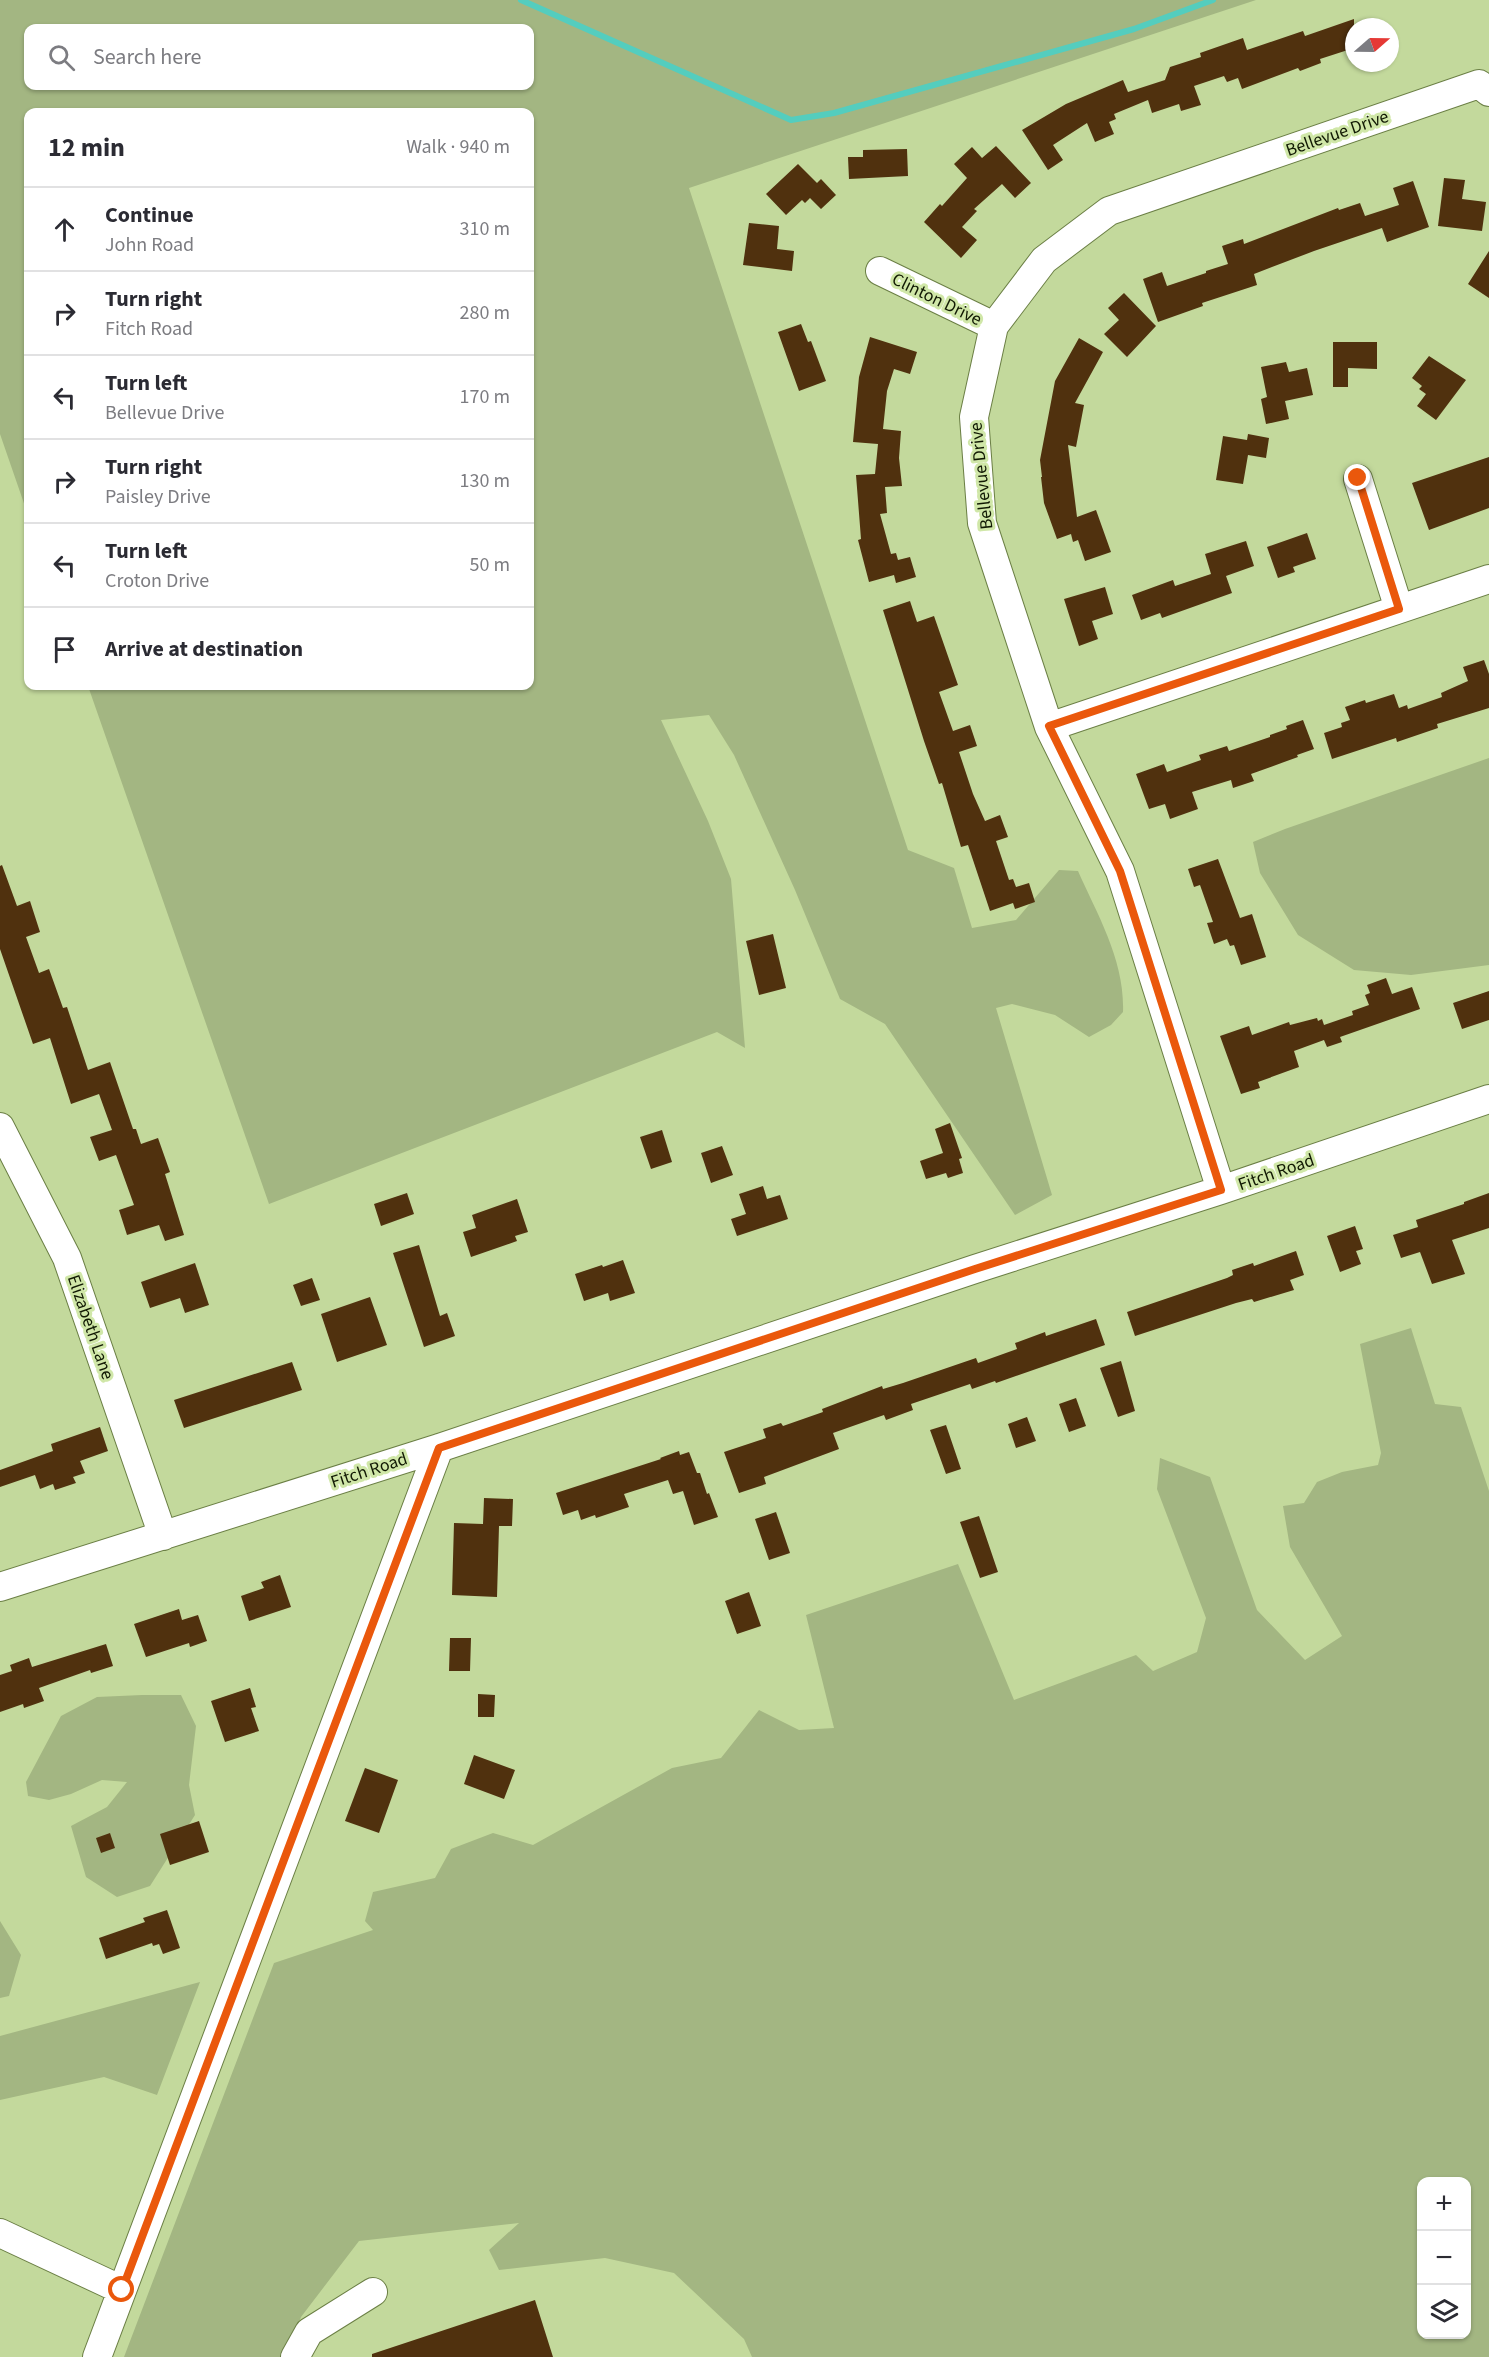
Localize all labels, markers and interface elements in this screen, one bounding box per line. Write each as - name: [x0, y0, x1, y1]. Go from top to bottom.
- north arrow: [1345, 18, 1399, 72]
- search box: [24, 24, 534, 90]
- icon: search: [45, 41, 78, 74]
- text: Search here: [93, 41, 201, 73]
- street label: Bellevue Drive: [1282, 104, 1392, 163]
- text: 12 min: [48, 129, 125, 166]
- text: Walk · 940 m: [406, 133, 510, 161]
- text: Continue: [105, 199, 194, 231]
- icon: ahead: [48, 213, 81, 246]
- text: 310 m: [460, 215, 510, 243]
- text: John Road: [105, 231, 194, 259]
- street label: Clinton Drive: [888, 267, 986, 332]
- text: Turn right: [105, 283, 202, 315]
- icon: right: [48, 297, 81, 330]
- text: 280 m: [460, 299, 510, 327]
- text: Fitch Road: [105, 315, 193, 343]
- text: Turn left: [105, 367, 187, 399]
- icon: left: [48, 381, 81, 414]
- text: 170 m: [460, 383, 510, 411]
- text: Bellevue Drive: [105, 399, 224, 427]
- street label: Bellevue Drive: [963, 421, 1000, 531]
- text: Turn right: [105, 451, 202, 483]
- route end: [1344, 464, 1370, 490]
- icon: right: [48, 465, 81, 498]
- text: 130 m: [460, 467, 510, 495]
- text: Paisley Drive: [105, 483, 211, 511]
- text: Turn left: [105, 535, 187, 567]
- icon: left: [48, 549, 81, 582]
- text: 50 m: [470, 551, 510, 579]
- text: Croton Drive: [105, 567, 209, 595]
- icon: arrive: [48, 633, 81, 666]
- text: Arrive at destination: [105, 633, 303, 665]
- street label: Fitch Road: [1235, 1148, 1318, 1197]
- street label: Elizabeth Lane: [61, 1271, 120, 1383]
- street label: Fitch Road: [328, 1446, 411, 1495]
- map controls: [1417, 2177, 1471, 2339]
- button: +: [1417, 2177, 1471, 2231]
- button: −: [1417, 2231, 1471, 2285]
- route start: [108, 2276, 134, 2302]
- button: layers: [1417, 2285, 1471, 2339]

